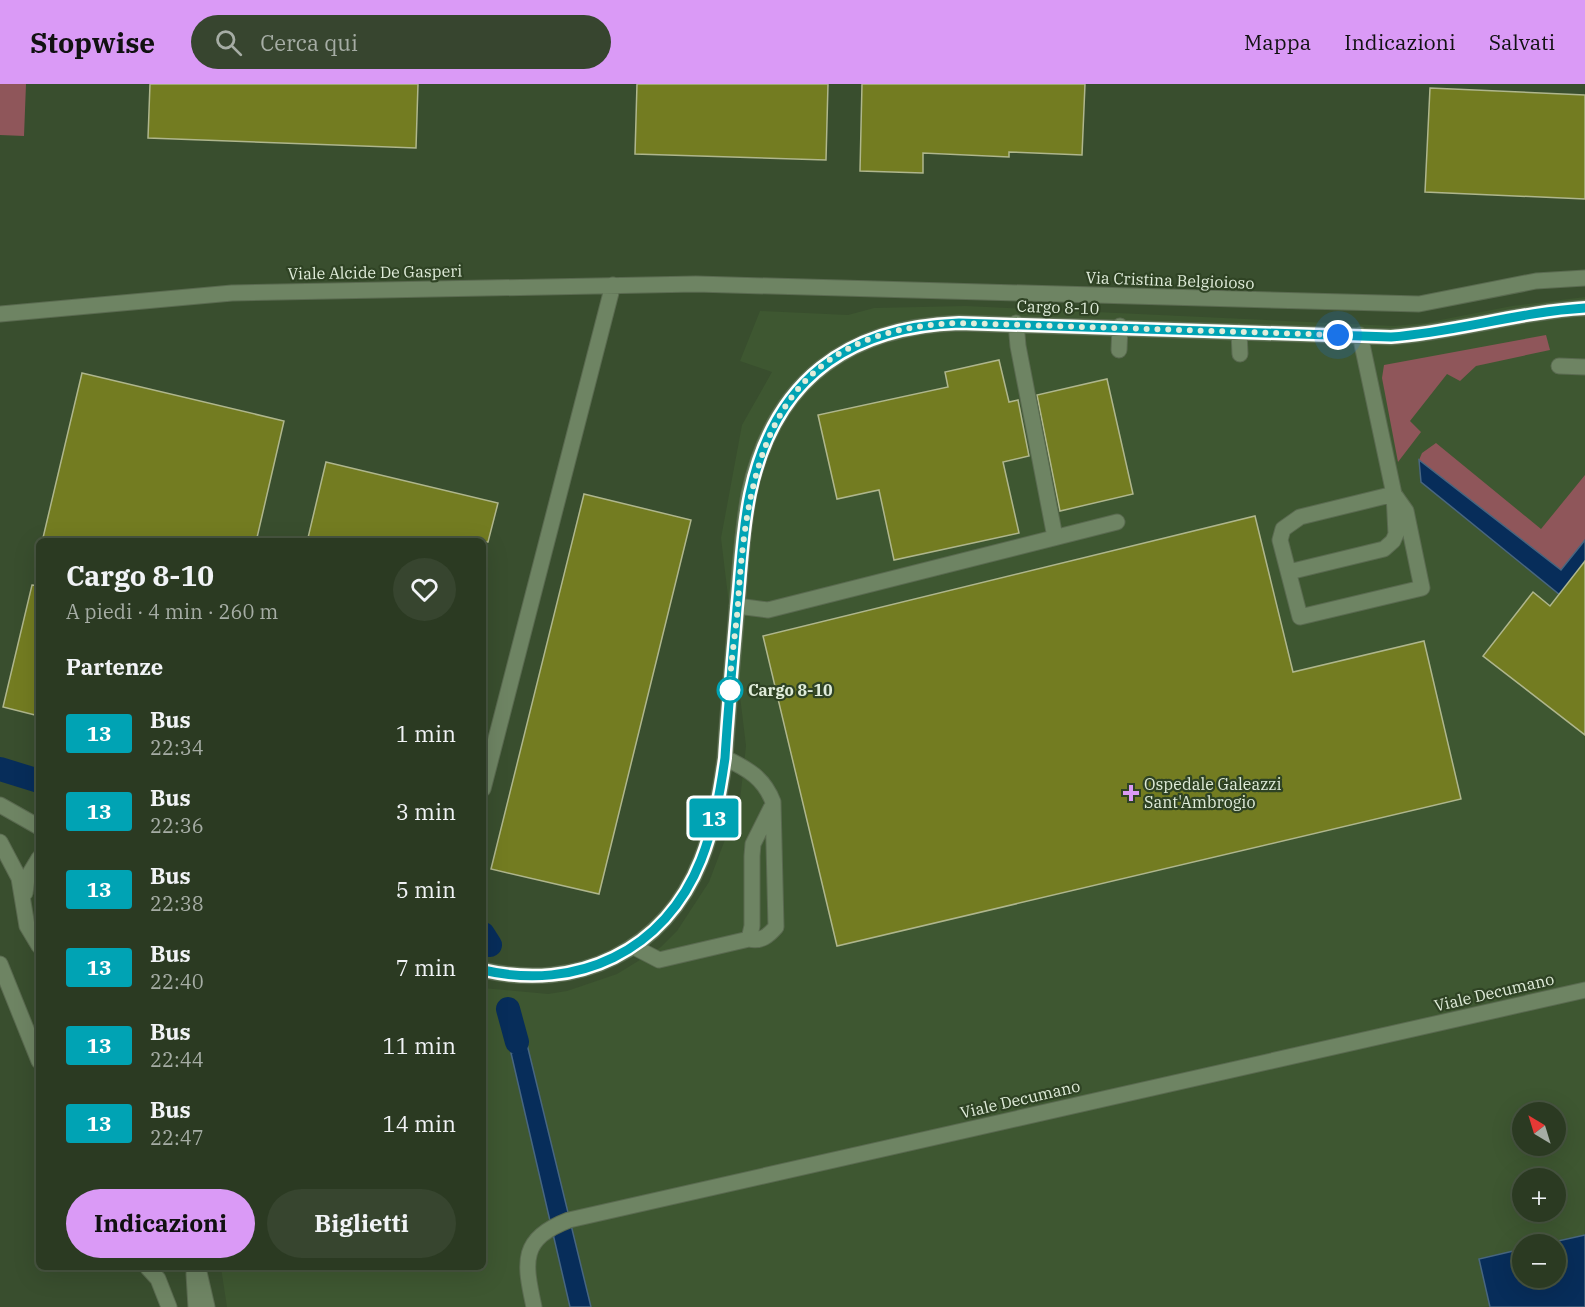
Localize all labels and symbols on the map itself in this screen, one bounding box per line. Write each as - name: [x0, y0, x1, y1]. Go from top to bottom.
- street label: Viale Alcide De Gasperi: [288, 260, 462, 284]
- street label: Via Cristina Belgioioso: [1085, 267, 1255, 293]
- street label: Cargo 8-10: [1016, 296, 1100, 318]
- your location: [1323, 320, 1353, 350]
- marker: Cargo 8-10: [717, 677, 743, 703]
- place label: Cargo 8-10: [748, 680, 833, 700]
- place label: Ospedale Galeazzi Sant'Ambrogio: [1144, 774, 1282, 812]
- marker: Ospedale Galeazzi Sant'Ambrogio: [1122, 784, 1140, 802]
- line badge: 13: [687, 798, 741, 838]
- street label: Viale Decumano: [1432, 968, 1556, 1016]
- street label: Viale Decumano: [958, 1075, 1082, 1123]
- north arrow: [1512, 1102, 1566, 1156]

